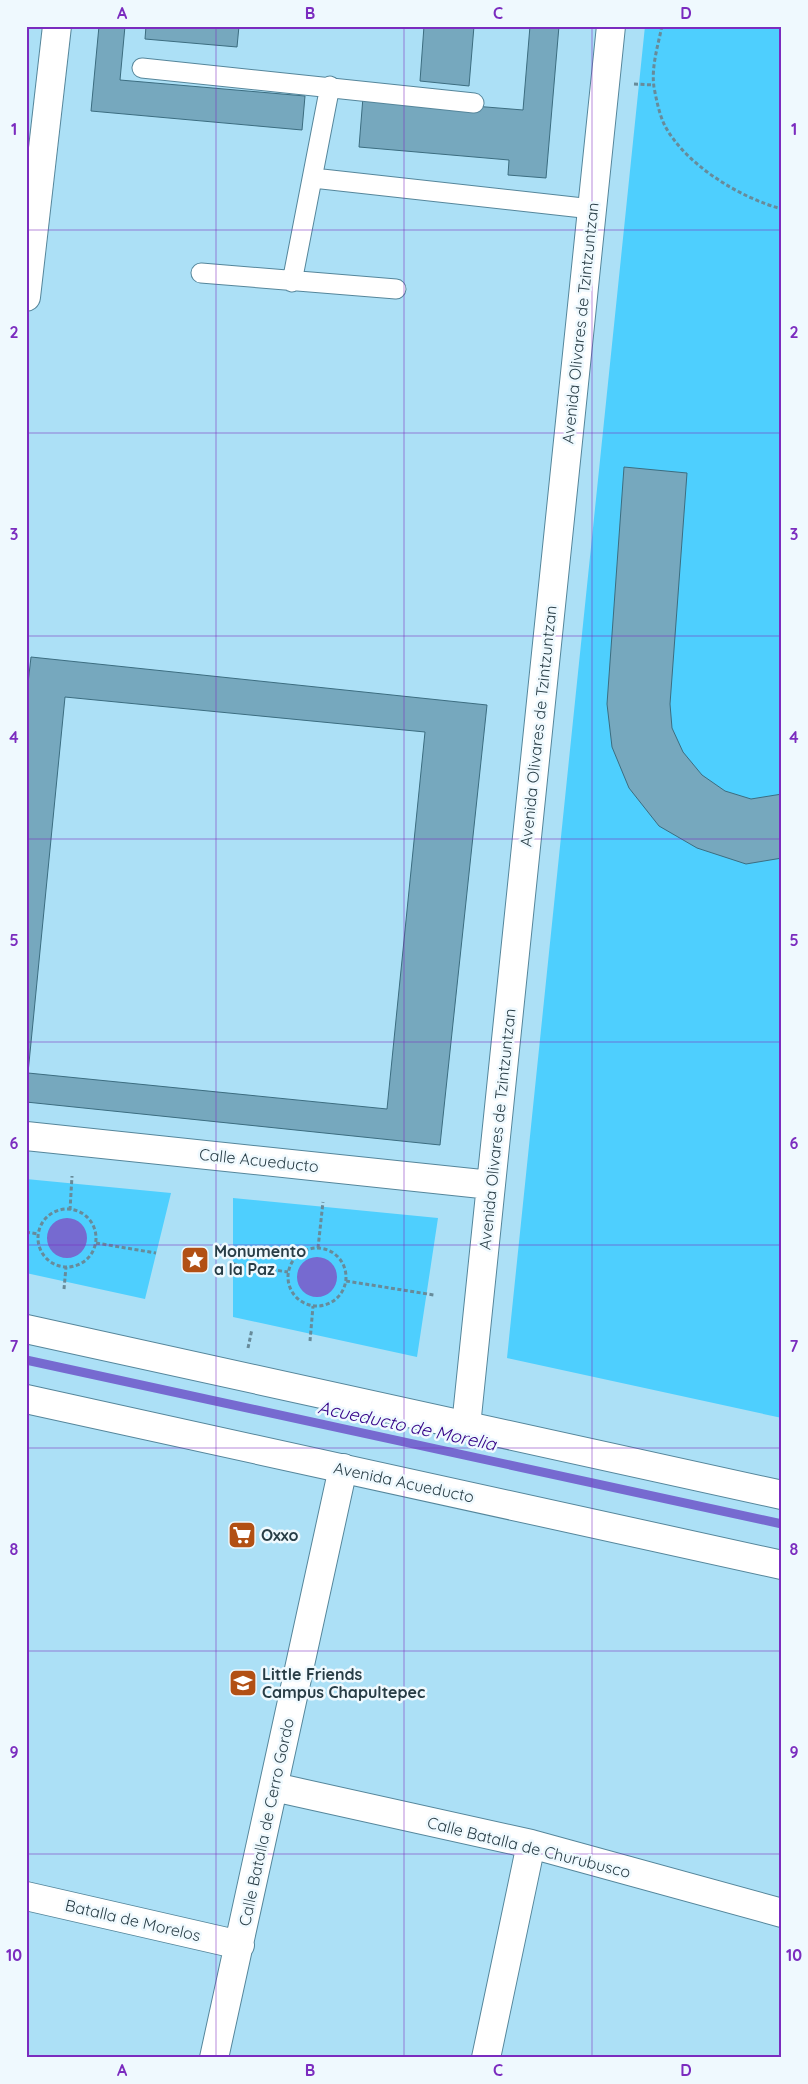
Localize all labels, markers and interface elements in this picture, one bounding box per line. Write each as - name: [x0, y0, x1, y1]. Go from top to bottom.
- text: A: [117, 3, 128, 23]
- text: B: [305, 3, 315, 23]
- text: C: [493, 3, 503, 23]
- text: D: [680, 3, 692, 23]
- text: 1: [11, 119, 17, 139]
- text: 1: [791, 119, 797, 139]
- street label: Avenida Olivares de Tzintzuntzan: [557, 201, 603, 445]
- text: 2: [9, 322, 19, 342]
- text: 2: [789, 322, 799, 342]
- text: 3: [10, 524, 18, 544]
- text: 3: [790, 524, 798, 544]
- street label: Avenida Olivares de Tzintzuntzan: [515, 604, 561, 848]
- text: 4: [9, 727, 19, 747]
- text: 4: [789, 727, 799, 747]
- text: 5: [9, 930, 19, 950]
- text: 5: [789, 930, 799, 950]
- street label: Avenida Olivares de Tzintzuntzan: [474, 1007, 520, 1251]
- text: 6: [10, 1133, 19, 1153]
- text: 6: [790, 1133, 799, 1153]
- street label: Calle Acueducto: [198, 1144, 320, 1176]
- place label: Monumento a la Paz: [214, 1241, 306, 1279]
- place icon: Monumento a la Paz: [180, 1245, 210, 1275]
- text: 7: [10, 1336, 19, 1356]
- text: 7: [790, 1336, 799, 1356]
- water label: Acueducto de Morelia: [316, 1395, 499, 1456]
- street label: Avenida Acueducto: [332, 1457, 476, 1507]
- supermarket icon: Oxxo: [227, 1520, 257, 1550]
- place label: Oxxo: [261, 1525, 299, 1545]
- text: 8: [10, 1539, 19, 1559]
- text: 8: [790, 1539, 799, 1559]
- place label: Little Friends Campus Chapultepec: [262, 1664, 425, 1702]
- school or university icon: Little Friends Campus Chapultepec: [228, 1668, 258, 1698]
- street label: Calle Batalla de Cerro Gordo: [234, 1716, 298, 1928]
- text: 9: [9, 1742, 19, 1762]
- text: 9: [789, 1742, 799, 1762]
- street label: Calle Batalla de Churubusco: [425, 1812, 633, 1882]
- street label: Batalla de Morelos: [63, 1895, 203, 1945]
- text: 10: [6, 1945, 22, 1965]
- text: 10: [786, 1945, 802, 1965]
- text: A: [117, 2060, 128, 2080]
- text: B: [305, 2060, 315, 2080]
- text: C: [493, 2060, 503, 2080]
- text: D: [680, 2060, 692, 2080]

